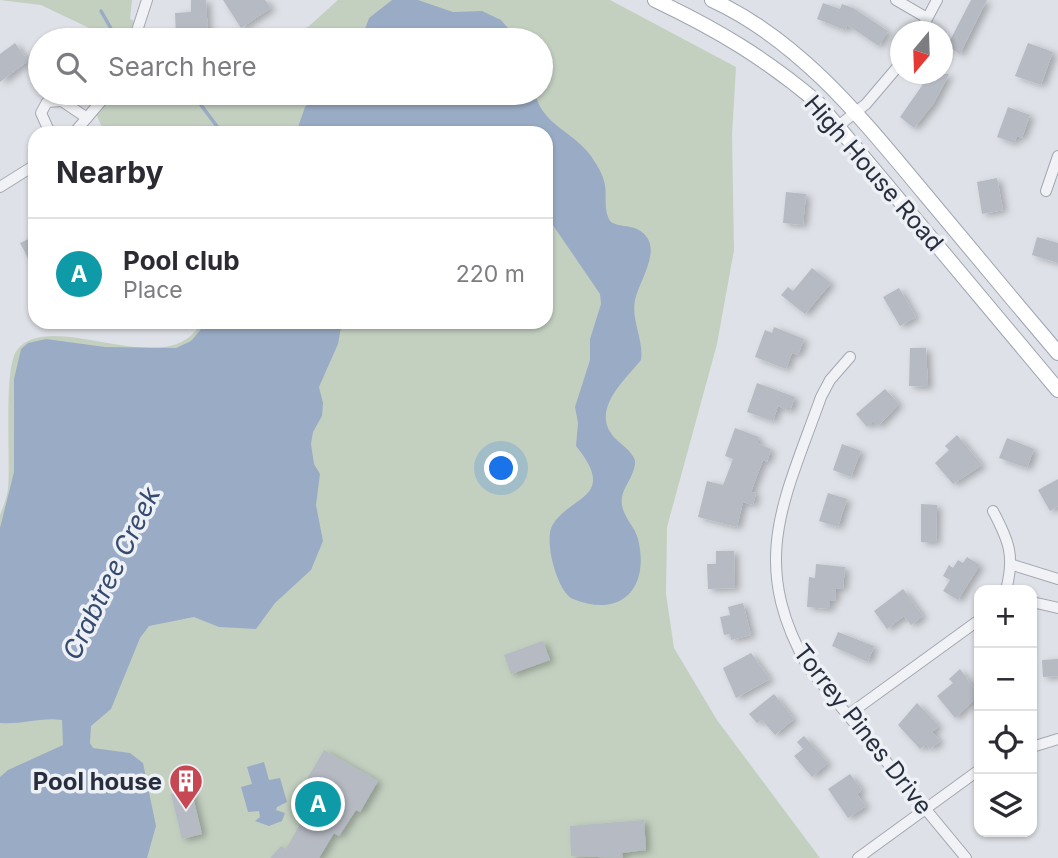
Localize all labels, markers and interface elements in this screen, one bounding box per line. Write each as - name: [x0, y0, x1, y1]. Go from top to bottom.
- north arrow: [890, 21, 953, 84]
- search box: [28, 28, 553, 105]
- icon: search: [52, 48, 90, 86]
- text: Search here: [108, 51, 257, 82]
- street label: High House Road: [798, 89, 950, 257]
- text: Nearby: [56, 154, 164, 190]
- text: Pool club: [123, 245, 240, 276]
- text: A: [70, 260, 88, 288]
- text: 220 m: [456, 260, 525, 288]
- text: Place: [123, 276, 183, 304]
- your location: [484, 451, 518, 485]
- water label: Crabtree Creek: [56, 481, 166, 664]
- map controls: [974, 585, 1037, 837]
- button: +: [974, 585, 1037, 648]
- street label: Torrey Pines Drive: [788, 638, 938, 820]
- button: −: [974, 648, 1037, 711]
- button: locate: [974, 711, 1037, 774]
- building icon: Pool house: [167, 762, 205, 811]
- place label: Pool house: [33, 767, 162, 796]
- button: layers: [974, 774, 1037, 837]
- pin: A: [295, 778, 341, 830]

